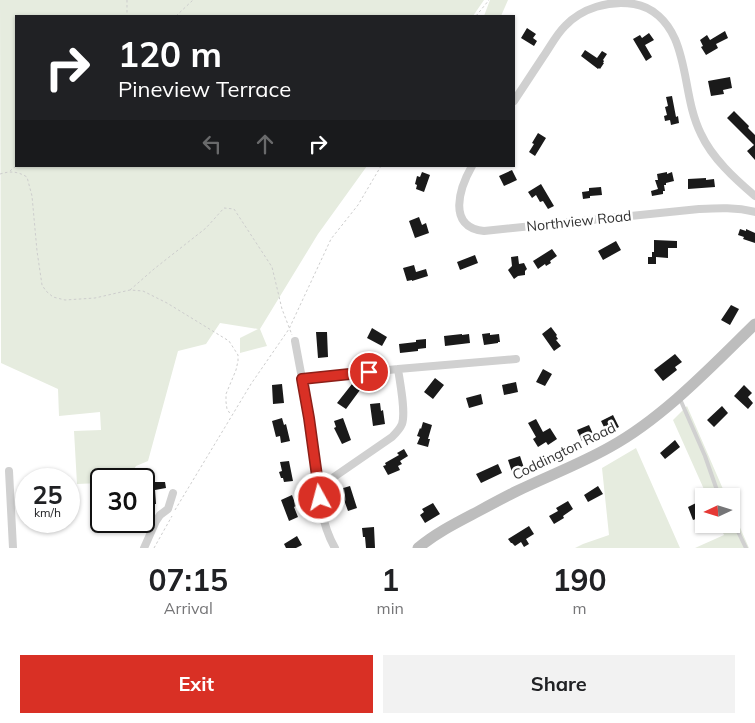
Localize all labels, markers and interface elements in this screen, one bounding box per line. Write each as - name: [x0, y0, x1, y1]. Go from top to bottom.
- text: 120 m: [118, 32, 222, 76]
- icon: right: [35, 35, 100, 100]
- text: Pineview Terrace: [118, 75, 291, 103]
- icon: left: [198, 130, 226, 158]
- icon: ahead: [251, 130, 279, 158]
- icon: right: [304, 130, 332, 158]
- street label: Northview Road: [526, 207, 632, 235]
- pin: [348, 351, 390, 393]
- icon: arrive: [355, 358, 383, 386]
- street label: Coddington Road: [509, 418, 619, 484]
- speed limit sign: 30: [90, 468, 155, 533]
- position arrow: [293, 471, 345, 523]
- text: 25: [32, 479, 63, 510]
- north arrow: [695, 488, 740, 532]
- map controls: [695, 488, 740, 533]
- text: km/h: [34, 505, 61, 520]
- text: 07:15: [149, 561, 228, 599]
- text: 1: [381, 561, 399, 599]
- text: 190: [552, 561, 606, 599]
- text: Arrival: [164, 598, 213, 618]
- text: min: [377, 598, 404, 618]
- text: m: [572, 598, 586, 618]
- button: Exit: [20, 655, 373, 713]
- button: Share: [383, 655, 735, 713]

